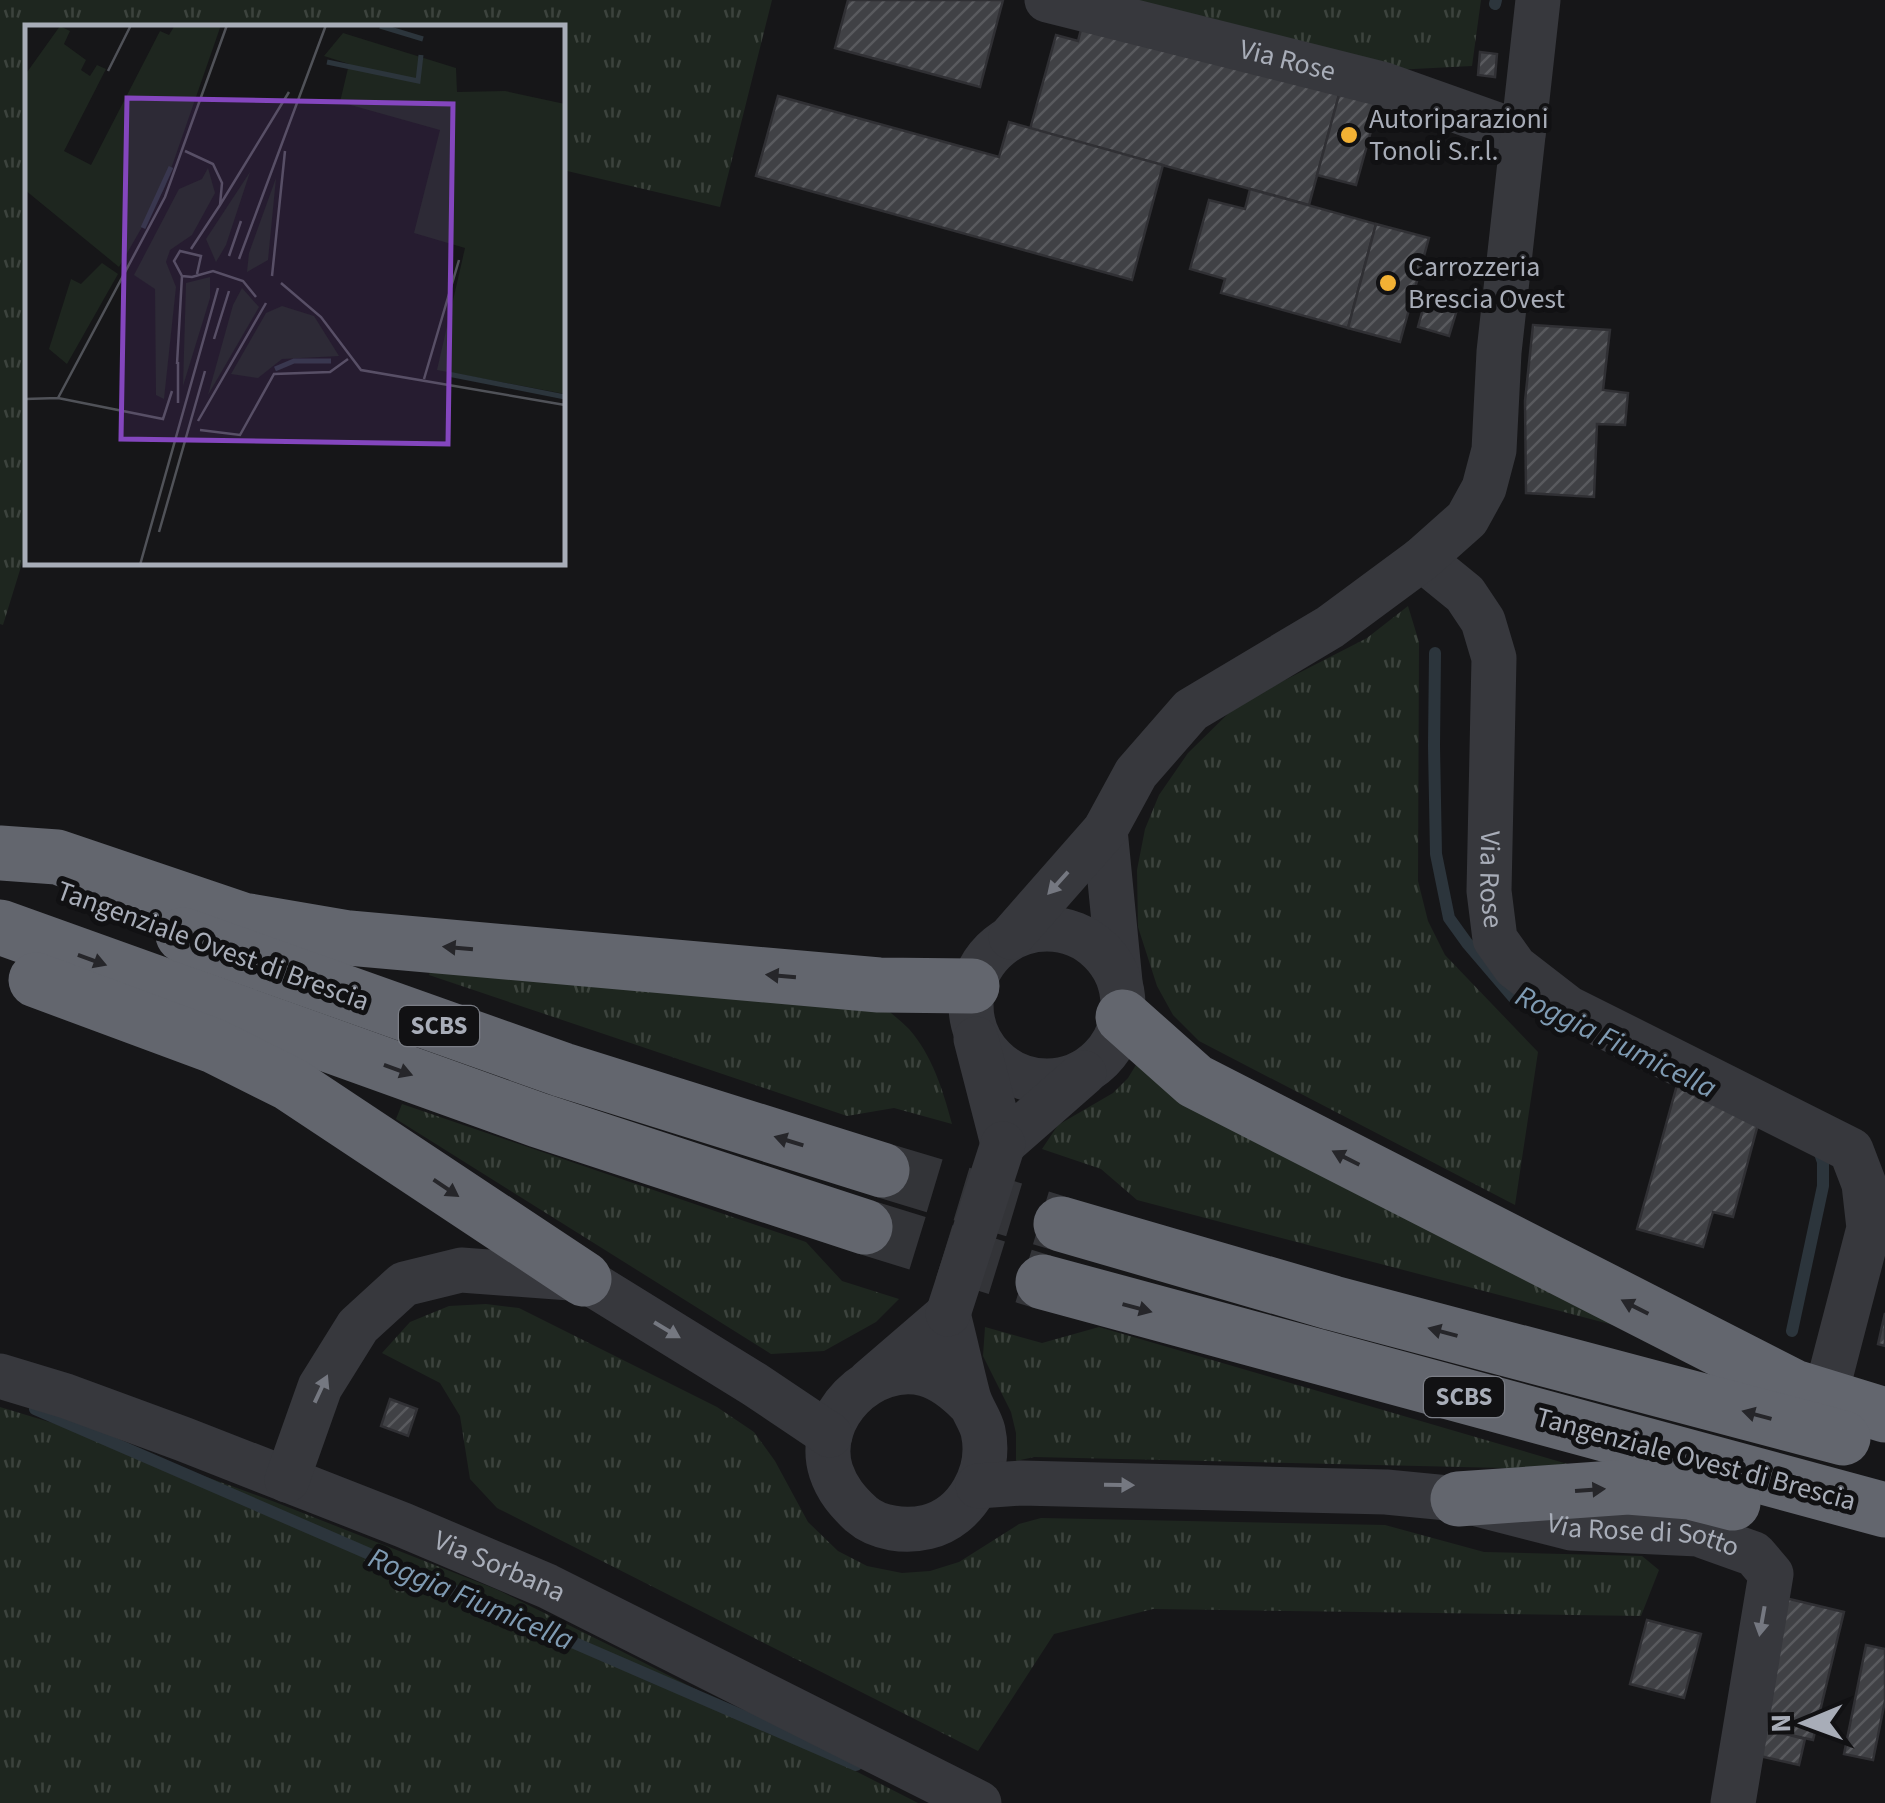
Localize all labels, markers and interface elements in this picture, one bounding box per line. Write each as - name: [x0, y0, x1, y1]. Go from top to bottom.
- inset map: [25, 25, 565, 565]
- street label: Via Rose: [1235, 29, 1340, 92]
- place label: Autoriparazioni Tonoli S.r.l.: [1369, 99, 1549, 171]
- marker: Autoriparazioni Tonoli S.r.l.: [1338, 124, 1360, 146]
- place label: Carrozzeria Brescia Ovest: [1408, 247, 1566, 319]
- marker: Carrozzeria Brescia Ovest: [1377, 272, 1399, 294]
- street label: Via Rose: [1469, 830, 1513, 930]
- one-way arrow: [1048, 870, 1070, 895]
- street label: Tangenziale Ovest di Brescia: [51, 871, 375, 1021]
- one-way arrow: [441, 939, 473, 955]
- one-way arrow: [77, 953, 107, 968]
- one-way arrow: [765, 968, 797, 984]
- water label: Roggia Fiumicella: [1508, 975, 1724, 1109]
- road number: SCBS: [399, 1006, 479, 1046]
- one-way arrow: [383, 1063, 413, 1078]
- one-way arrow: [773, 1133, 803, 1148]
- one-way arrow: [1332, 1150, 1361, 1167]
- one-way arrow: [433, 1178, 460, 1197]
- one-way arrow: [1620, 1299, 1649, 1316]
- one-way arrow: [1122, 1300, 1153, 1316]
- one-way arrow: [653, 1321, 681, 1338]
- one-way arrow: [1427, 1324, 1458, 1339]
- one-way arrow: [313, 1374, 330, 1403]
- road number: SCBS: [1424, 1377, 1504, 1417]
- street label: Tangenziale Ovest di Brescia: [1532, 1397, 1860, 1521]
- one-way arrow: [1741, 1406, 1772, 1422]
- one-way arrow: [1103, 1478, 1135, 1494]
- one-way arrow: [1574, 1482, 1606, 1498]
- street label: Via Rose di Sotto: [1543, 1503, 1745, 1567]
- street label: Via Sorbana: [428, 1520, 573, 1612]
- water label: Roggia Fiumicella: [362, 1536, 580, 1662]
- one-way arrow: [1754, 1605, 1769, 1637]
- north arrow: [1755, 1673, 1855, 1773]
- text: N: [1761, 1714, 1801, 1733]

